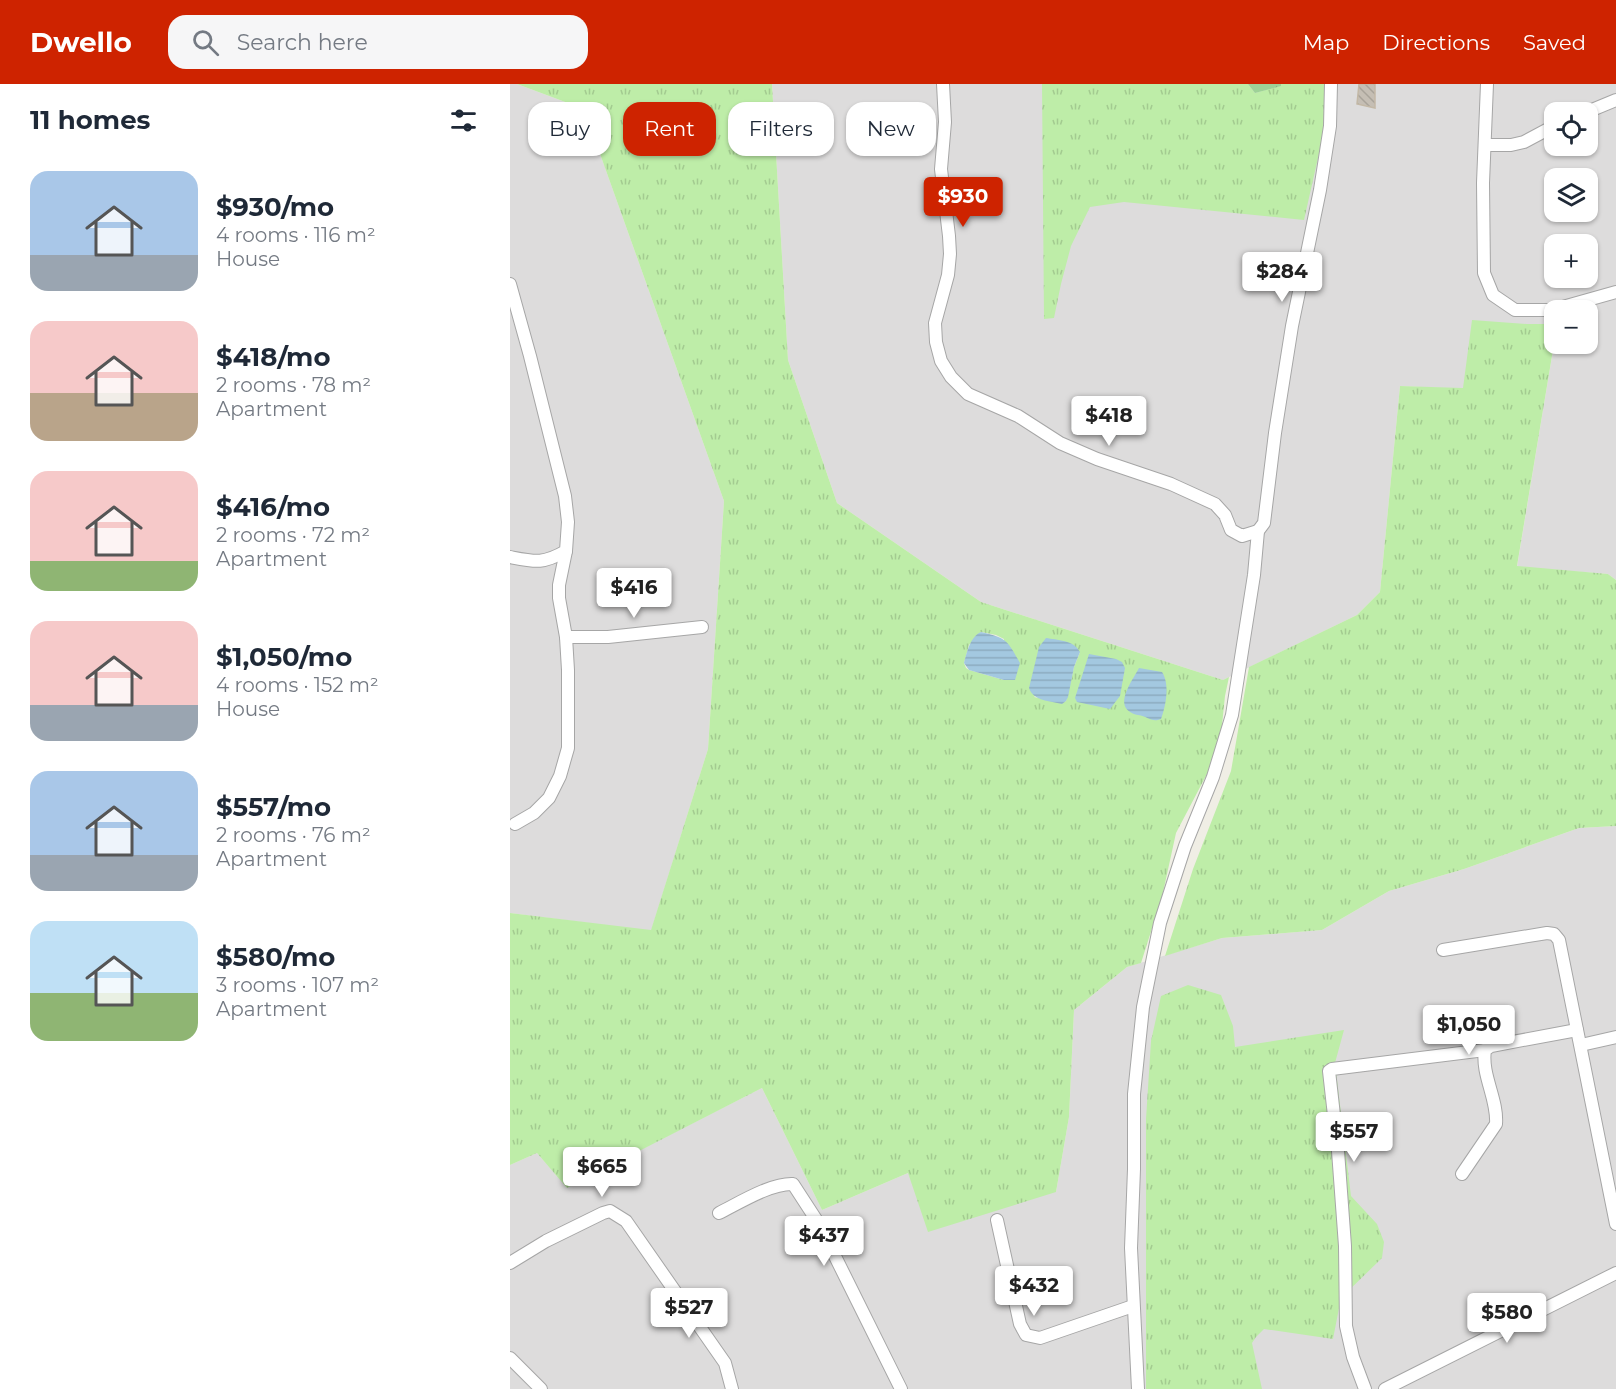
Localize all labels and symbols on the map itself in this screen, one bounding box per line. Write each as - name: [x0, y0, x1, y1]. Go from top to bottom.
- pin: $930: [927, 177, 999, 228]
- pin: $284: [1246, 252, 1318, 303]
- pin: $418: [1073, 396, 1145, 447]
- pin: $416: [598, 568, 670, 619]
- pin: $1,050: [1420, 1005, 1518, 1056]
- pin: $557: [1318, 1112, 1390, 1163]
- pin: $665: [566, 1147, 638, 1198]
- pin: $437: [788, 1216, 860, 1267]
- pin: $432: [998, 1266, 1070, 1317]
- pin: $527: [653, 1288, 725, 1339]
- pin: $580: [1471, 1293, 1543, 1344]

